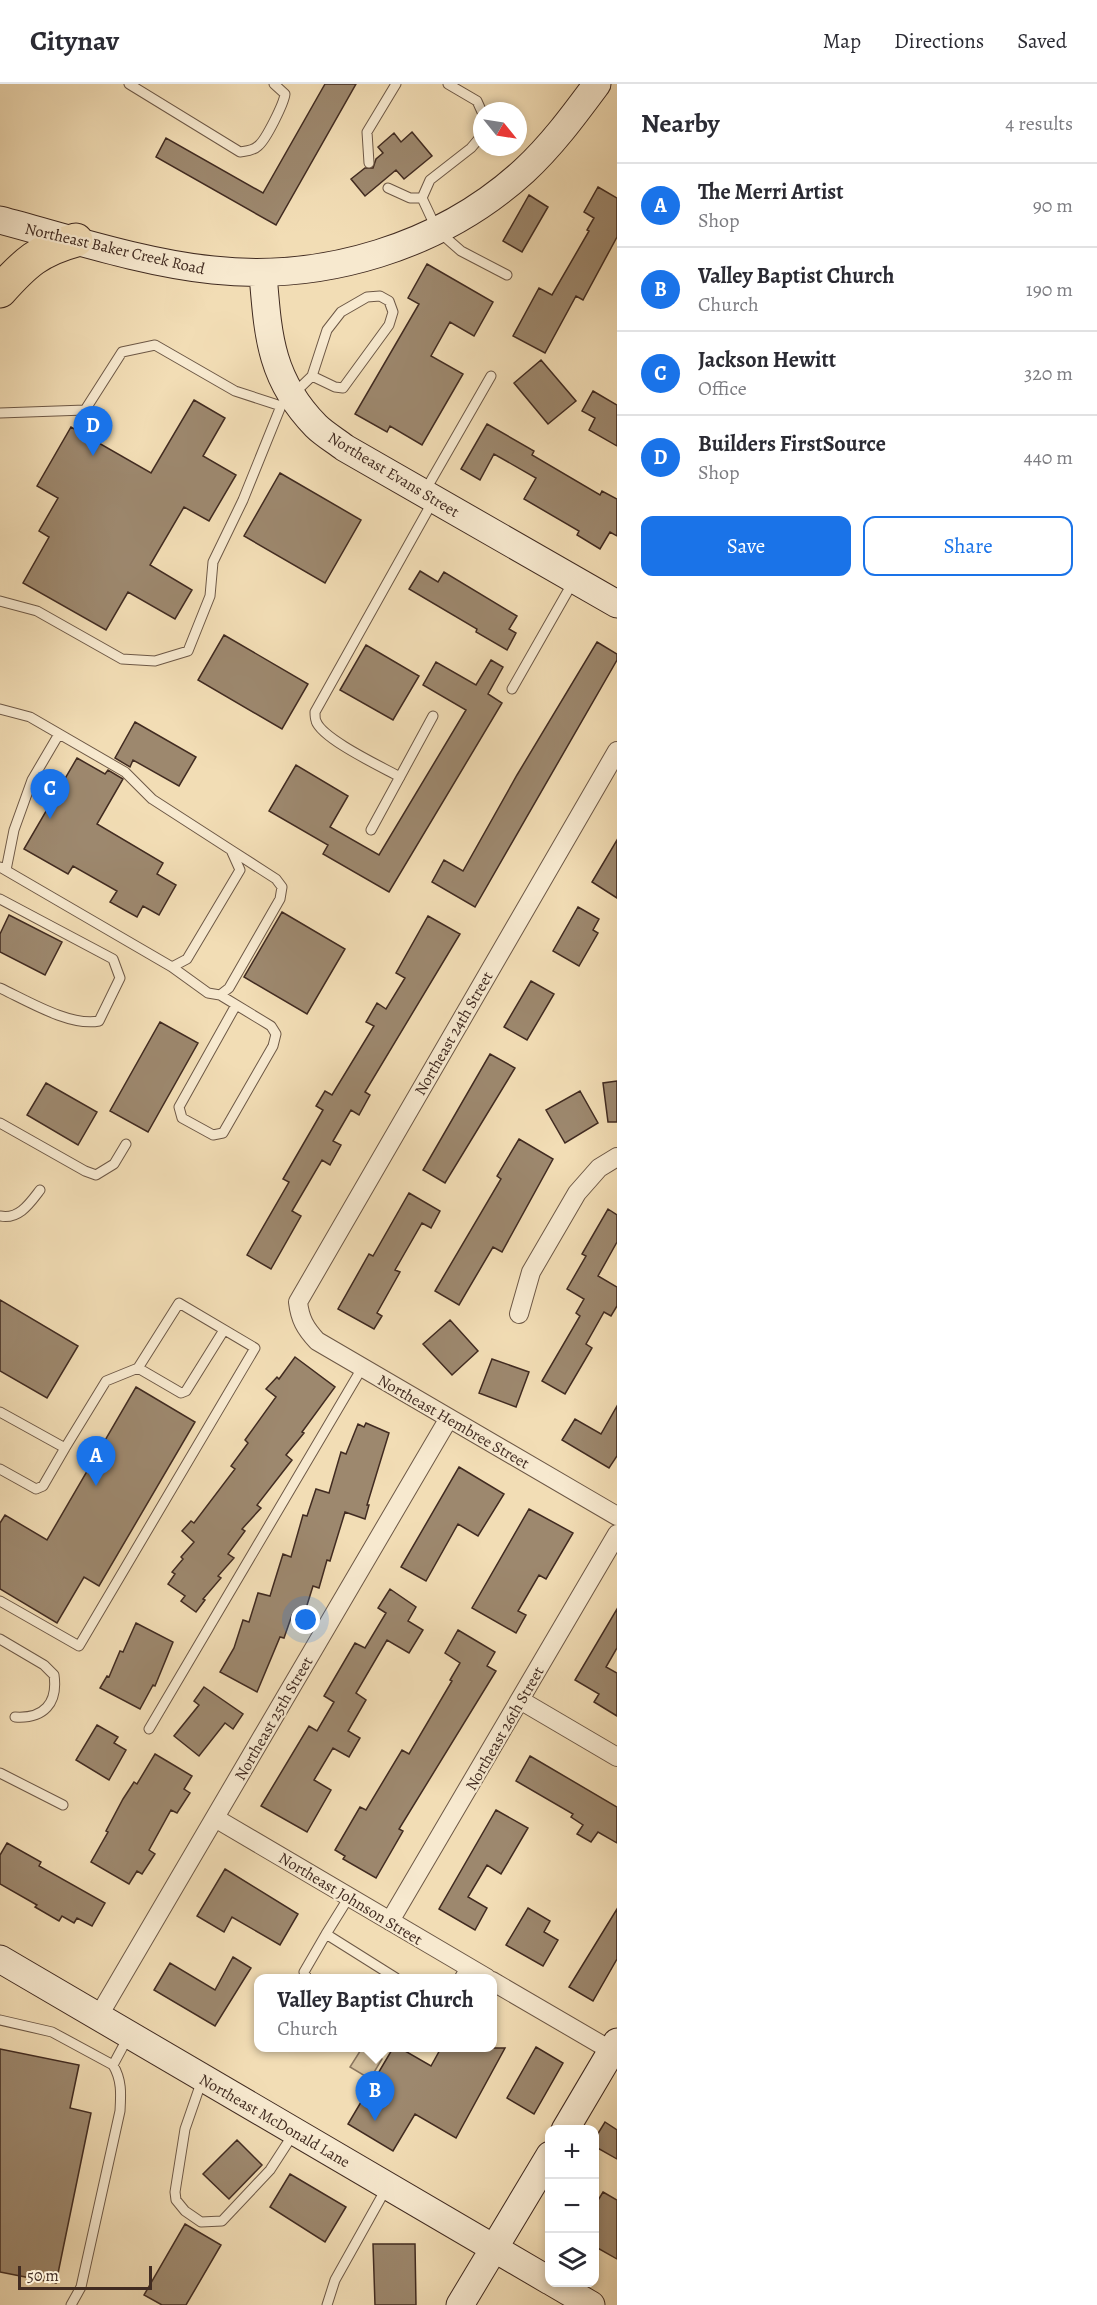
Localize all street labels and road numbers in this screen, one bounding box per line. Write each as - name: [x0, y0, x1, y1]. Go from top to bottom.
- street label: Northeast Baker Creek Road: [23, 218, 207, 280]
- street label: Northeast Evans Street: [324, 427, 463, 523]
- street label: Northeast 24th Street: [409, 967, 498, 1100]
- street label: Northeast Hembree Street: [374, 1369, 533, 1474]
- street label: Northeast 25th Street: [229, 1653, 318, 1784]
- street label: Northeast 26th Street: [460, 1662, 549, 1795]
- street label: Northeast Johnson Street: [274, 1847, 427, 1951]
- street label: Northeast McDonald Lane: [195, 2069, 354, 2173]

